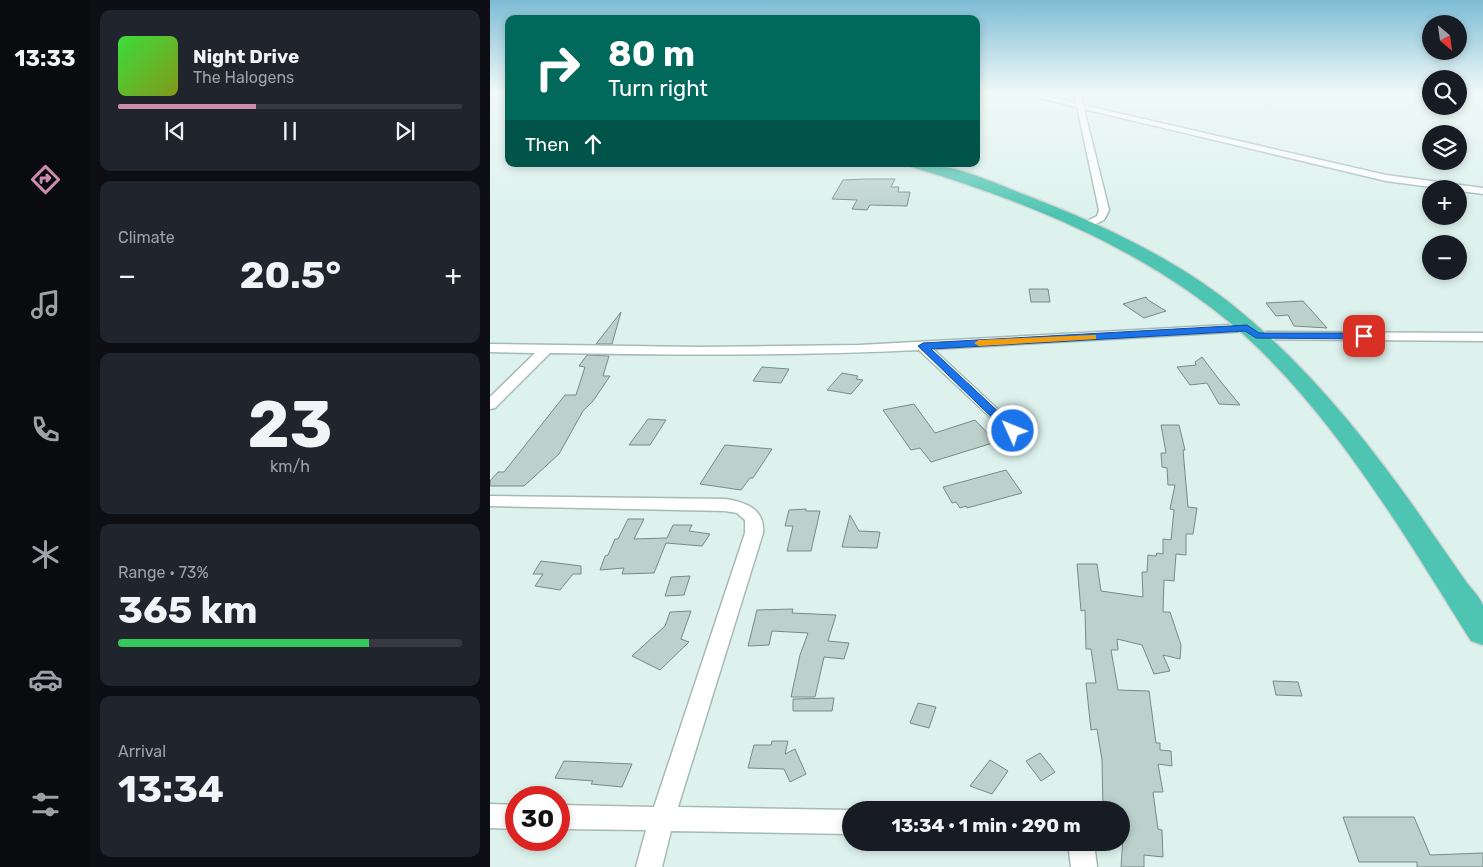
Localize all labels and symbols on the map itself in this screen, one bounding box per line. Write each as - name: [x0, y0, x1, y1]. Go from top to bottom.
- north arrow: [1422, 15, 1468, 60]
- pin: [1343, 315, 1385, 357]
- position arrow: [986, 404, 1038, 456]
- speed limit sign: 30: [505, 786, 570, 851]

